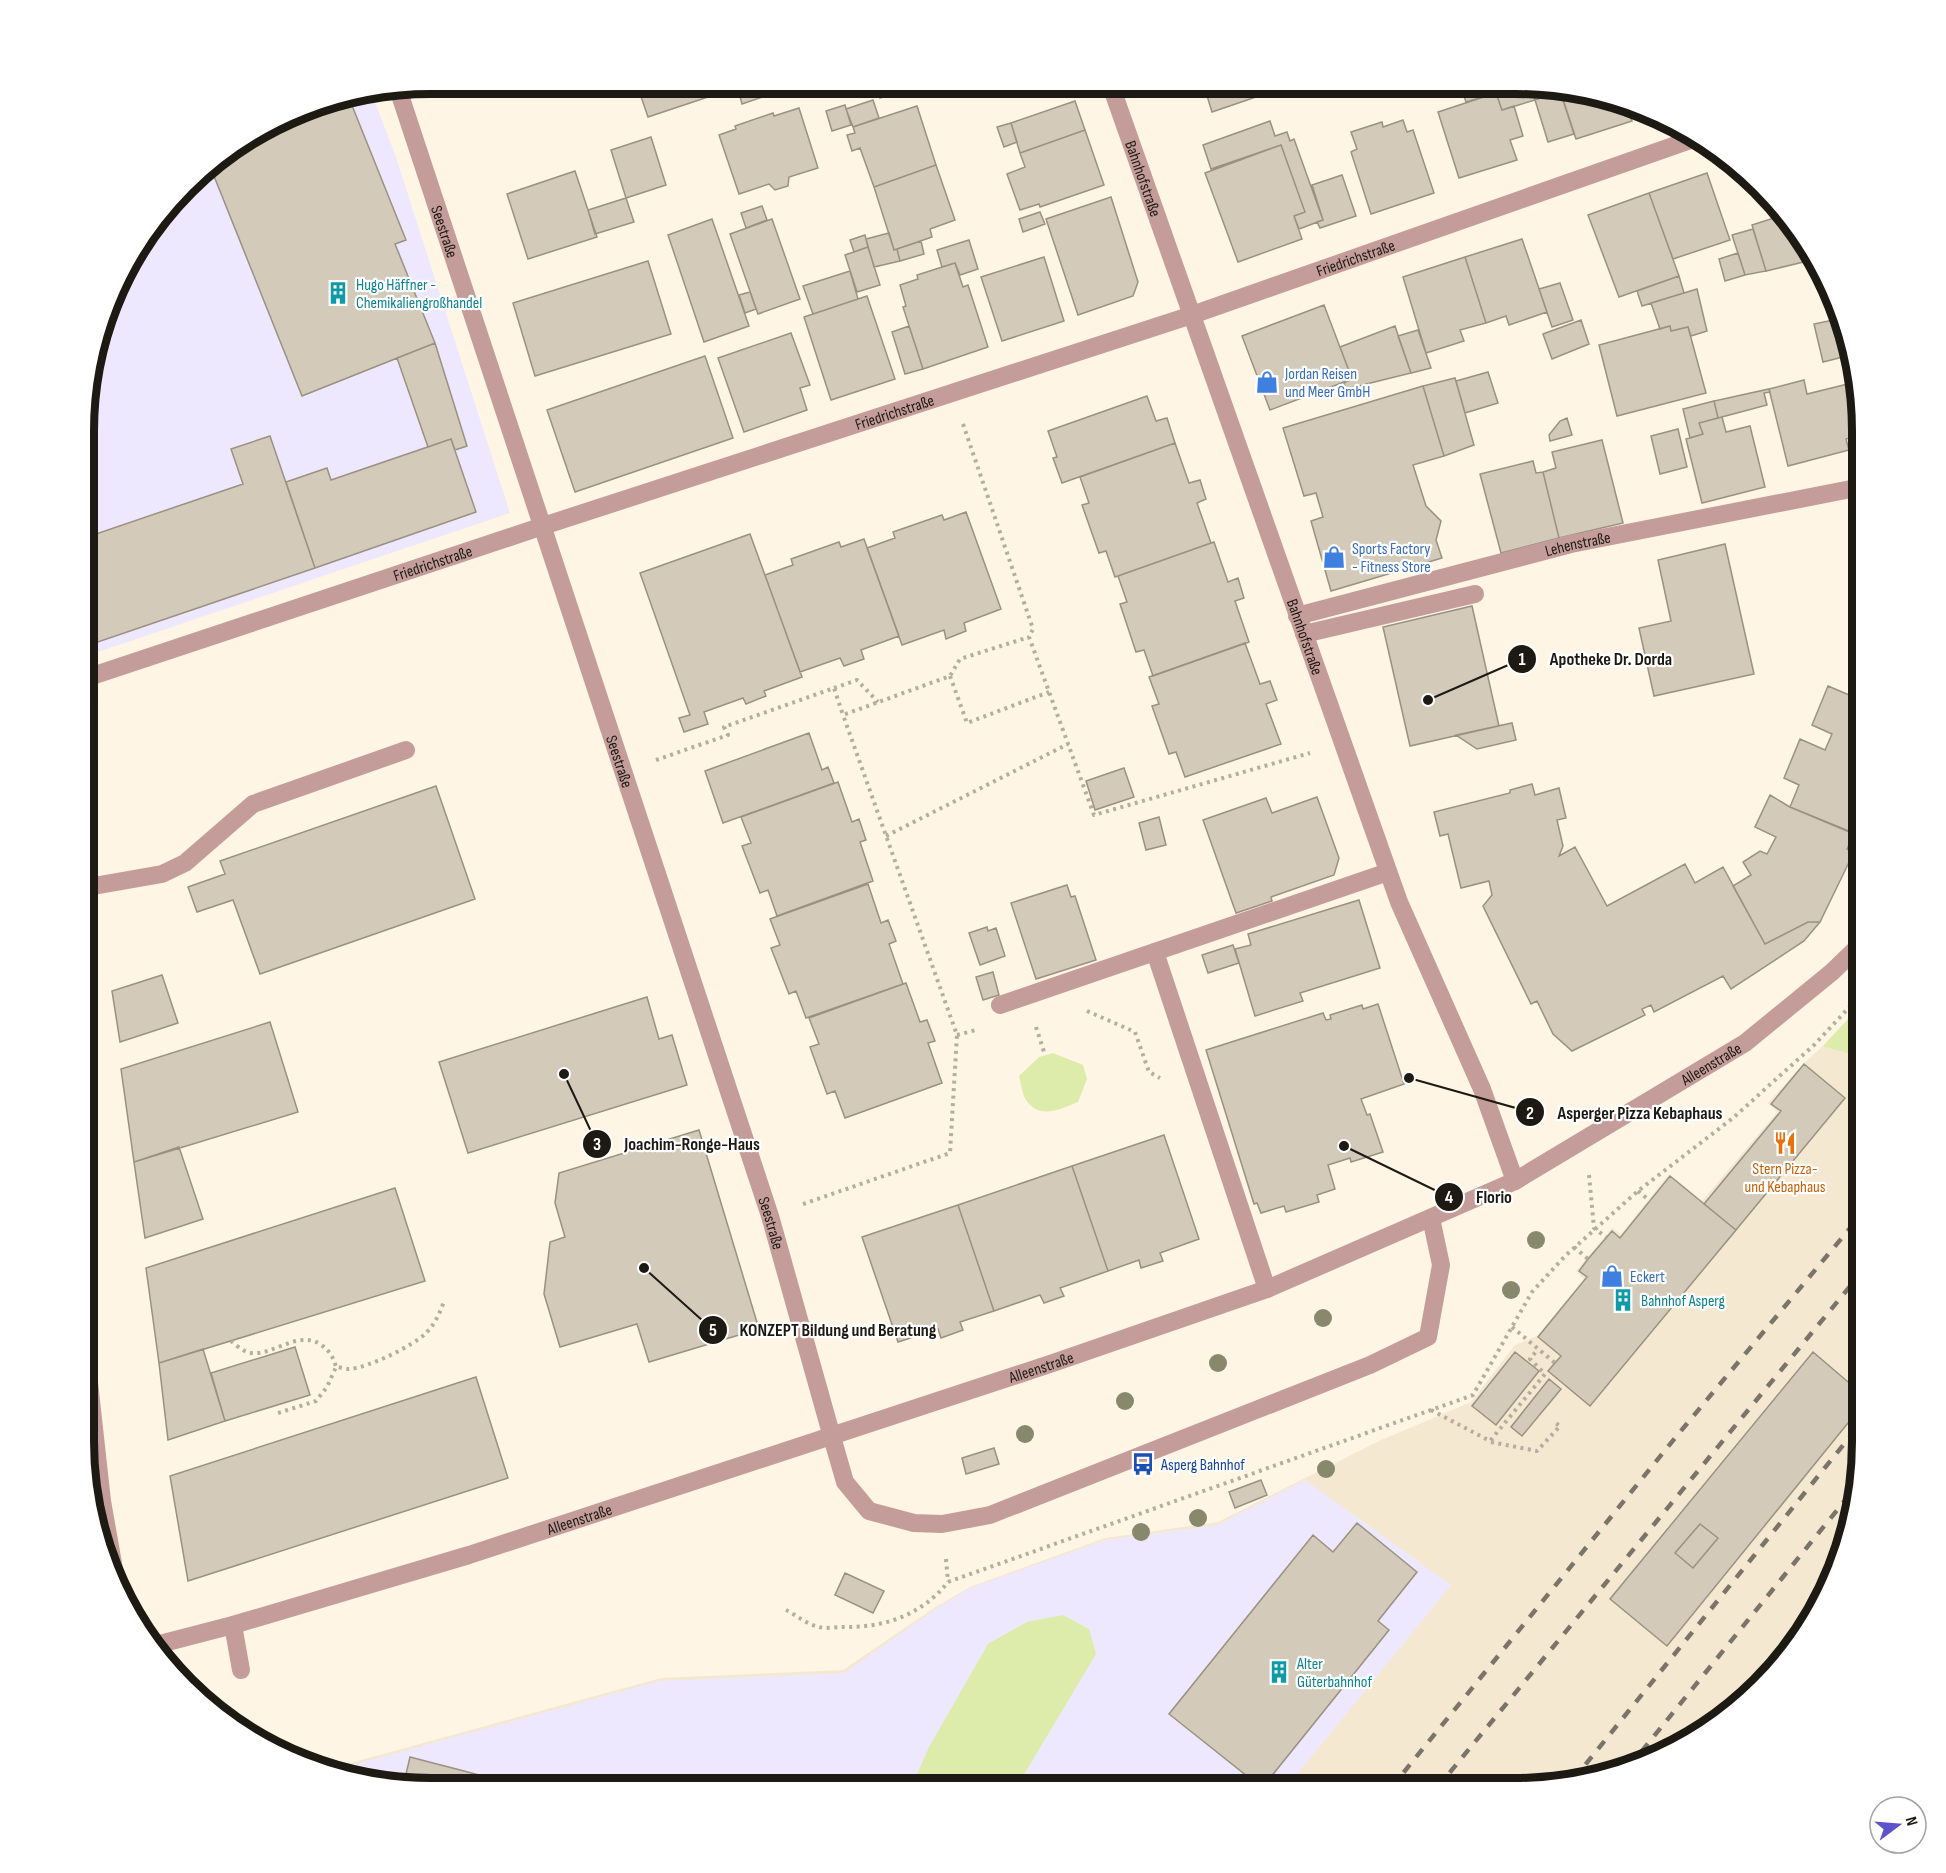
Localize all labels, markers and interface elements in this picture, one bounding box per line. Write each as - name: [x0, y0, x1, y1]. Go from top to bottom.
- street label: Bahnhofstraße: [1120, 138, 1164, 220]
- street label: Seestraße: [426, 203, 461, 261]
- street label: Friedrichstraße: [1314, 237, 1398, 282]
- place label: Hugo Häffner - Chemikaliengroßhandel: [356, 276, 482, 313]
- building icon: Hugo Häffner - Chemikaliengroßhandel: [325, 280, 351, 306]
- place label: Jordan Reisen und Meer GmbH: [1284, 365, 1370, 402]
- shop icon: Jordan Reisen und Meer GmbH: [1254, 369, 1280, 395]
- street label: Friedrichstraße: [853, 391, 937, 435]
- street label: Lehenstraße: [1543, 528, 1612, 561]
- place label: Sports Factory - Fitness Store: [1352, 540, 1431, 577]
- street label: Friedrichstraße: [391, 542, 475, 586]
- shop icon: Sports Factory - Fitness Store: [1321, 544, 1347, 570]
- street label: Bahnhofstraße: [1282, 597, 1326, 678]
- callout: Apotheke Dr. Dorda: [1507, 641, 1684, 677]
- text: 1: [1518, 649, 1526, 670]
- text: Apotheke Dr. Dorda: [1549, 649, 1672, 670]
- street label: Seestraße: [601, 733, 636, 790]
- street label: Alleenstraße: [1677, 1039, 1745, 1091]
- callout: Asperger Pizza Kebaphaus: [1515, 1094, 1734, 1130]
- text: 2: [1526, 1103, 1534, 1124]
- text: Asperger Pizza Kebaphaus: [1557, 1103, 1723, 1124]
- callout: Joachim-Ronge-Haus: [582, 1126, 772, 1162]
- restaurant icon: Stern Pizza- und Kebaphaus: [1772, 1130, 1798, 1156]
- text: 3: [593, 1134, 601, 1155]
- text: Joachim-Ronge-Haus: [623, 1134, 760, 1155]
- place label: Stern Pizza- und Kebaphaus: [1745, 1160, 1826, 1197]
- callout: Florio: [1434, 1179, 1524, 1215]
- text: 4: [1445, 1187, 1454, 1208]
- text: Florio: [1476, 1187, 1512, 1208]
- street label: Seestraße: [753, 1195, 787, 1252]
- shop icon: Eckert: [1599, 1263, 1625, 1289]
- place label: Eckert: [1630, 1268, 1665, 1287]
- building icon: Bahnhof Asperg: [1610, 1287, 1636, 1313]
- place label: Bahnhof Asperg: [1641, 1292, 1725, 1311]
- callout: KONZEPT Bildung und Beratung: [698, 1312, 949, 1348]
- text: 5: [709, 1320, 717, 1341]
- text: KONZEPT Bildung und Beratung: [740, 1320, 937, 1341]
- street label: Alleenstraße: [1006, 1349, 1076, 1388]
- bus stop icon: Asperg Bahnhof: [1130, 1451, 1156, 1477]
- place label: Asperg Bahnhof: [1160, 1456, 1245, 1475]
- street label: Alleenstraße: [544, 1501, 615, 1540]
- place label: Alter Güterbahnhof: [1296, 1655, 1372, 1692]
- building icon: Alter Güterbahnhof: [1266, 1659, 1292, 1685]
- north arrow: [1868, 1795, 1928, 1855]
- text: N: [1901, 1815, 1921, 1828]

